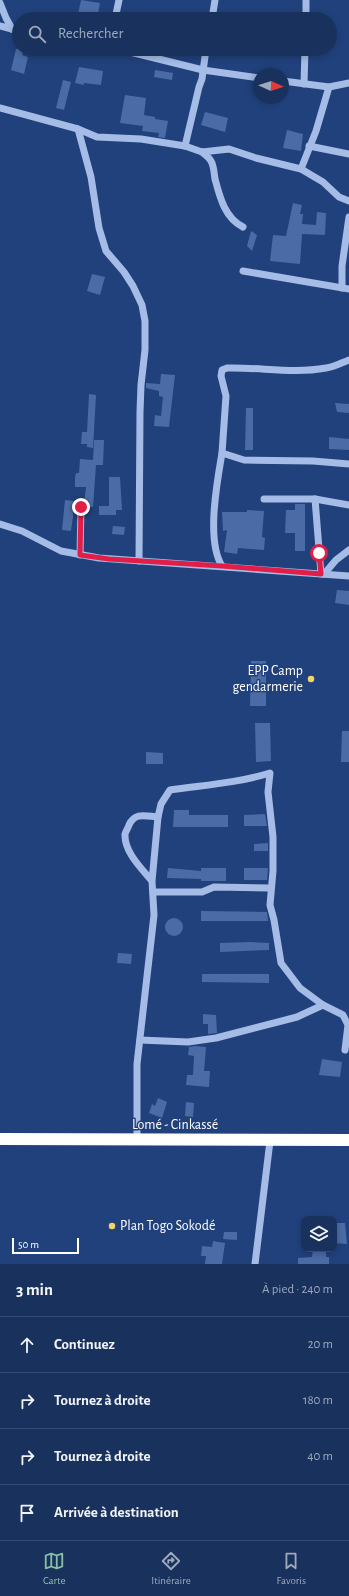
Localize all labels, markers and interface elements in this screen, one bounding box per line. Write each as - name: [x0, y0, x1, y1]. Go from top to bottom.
- search box: [12, 12, 337, 56]
- icon: search: [26, 23, 48, 45]
- text: Rechercher: [58, 26, 123, 41]
- north arrow: [253, 68, 289, 104]
- route end: [72, 498, 90, 516]
- route start: [310, 544, 328, 562]
- place label: EPP Camp gendarmerie: [232, 664, 303, 694]
- marker: EPP Camp gendarmerie: [306, 674, 316, 684]
- street label: Lomé - Cinkassé: [132, 1118, 218, 1132]
- map controls: [301, 1216, 337, 1252]
- button: layers: [301, 1216, 337, 1252]
- place label: Plan Togo Sokodé: [120, 1219, 215, 1233]
- marker: Plan Togo Sokodé: [107, 1221, 117, 1231]
- scale bar: [12, 1236, 79, 1255]
- text: 50 m: [18, 1239, 39, 1250]
- text: 3 min: [16, 1281, 53, 1298]
- text: À pied · 240 m: [262, 1283, 333, 1296]
- icon: ahead: [16, 1334, 38, 1356]
- text: Continuez: [54, 1337, 115, 1352]
- text: 20 m: [308, 1338, 333, 1351]
- icon: right: [16, 1390, 38, 1412]
- text: Tournez à droite: [54, 1393, 151, 1408]
- text: 180 m: [303, 1394, 333, 1407]
- icon: right: [16, 1446, 38, 1468]
- text: Tournez à droite: [54, 1449, 151, 1464]
- text: 40 m: [307, 1450, 333, 1463]
- icon: arrive: [16, 1502, 38, 1524]
- text: Arrivée à destination: [54, 1505, 179, 1520]
- tab: Carte: [43, 1550, 66, 1587]
- tab: Itinéraire: [151, 1550, 191, 1587]
- tab: Favoris: [277, 1550, 306, 1587]

